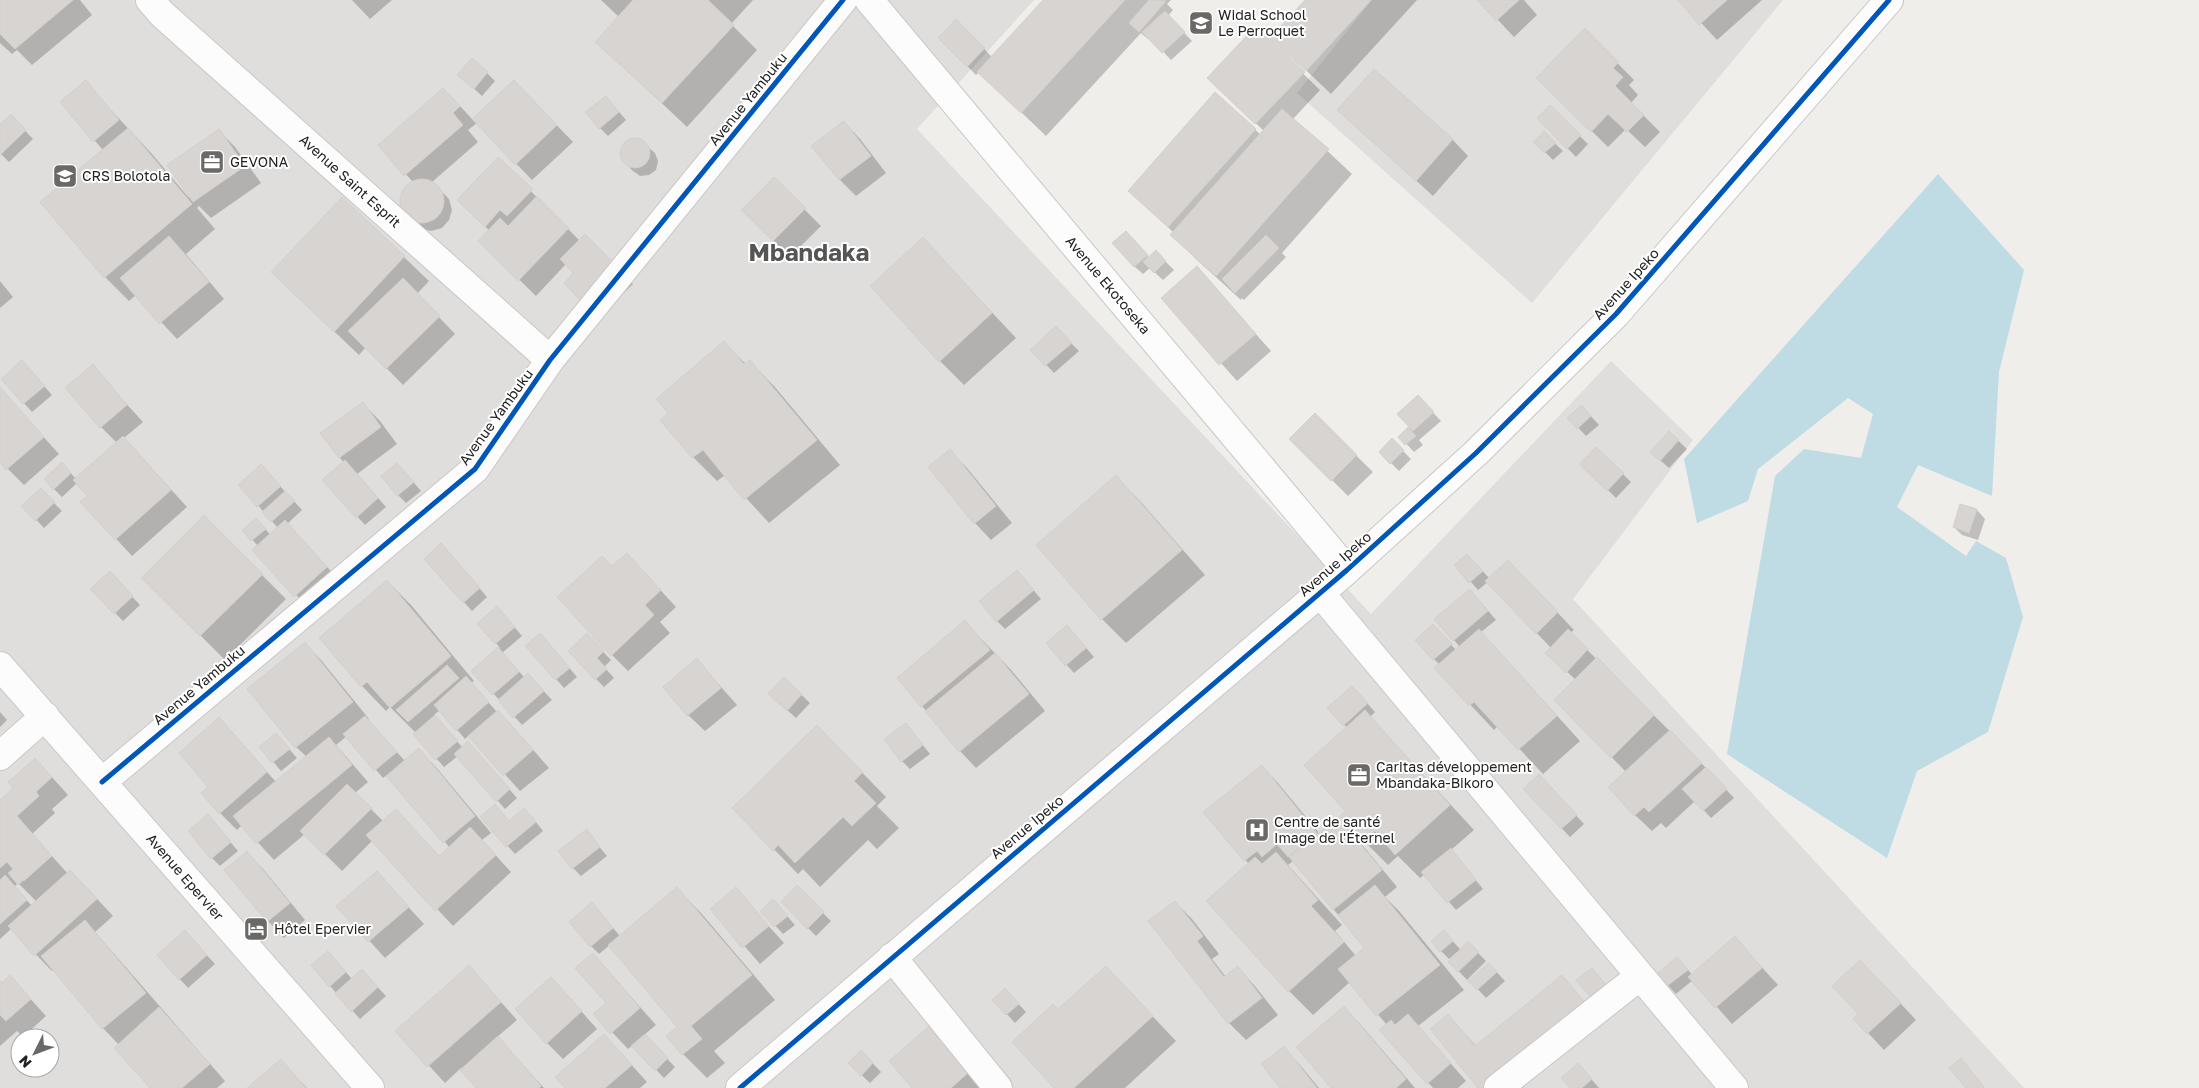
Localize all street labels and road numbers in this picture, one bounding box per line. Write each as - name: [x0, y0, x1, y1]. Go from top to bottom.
- street label: Avenue Yambuku: [705, 49, 790, 149]
- street label: Avenue Saint Esprit: [296, 131, 405, 231]
- street label: Avenue Ekotoseka: [1062, 232, 1154, 337]
- street label: Avenue Ipeko: [1589, 245, 1662, 323]
- street label: Avenue Yambuku: [455, 365, 536, 468]
- street label: Avenue Ipeko: [1295, 528, 1374, 600]
- street label: Avenue Yambuku: [149, 641, 248, 728]
- street label: Avenue Ipeko: [987, 791, 1067, 862]
- street label: Avenue Epervier: [143, 830, 228, 924]

